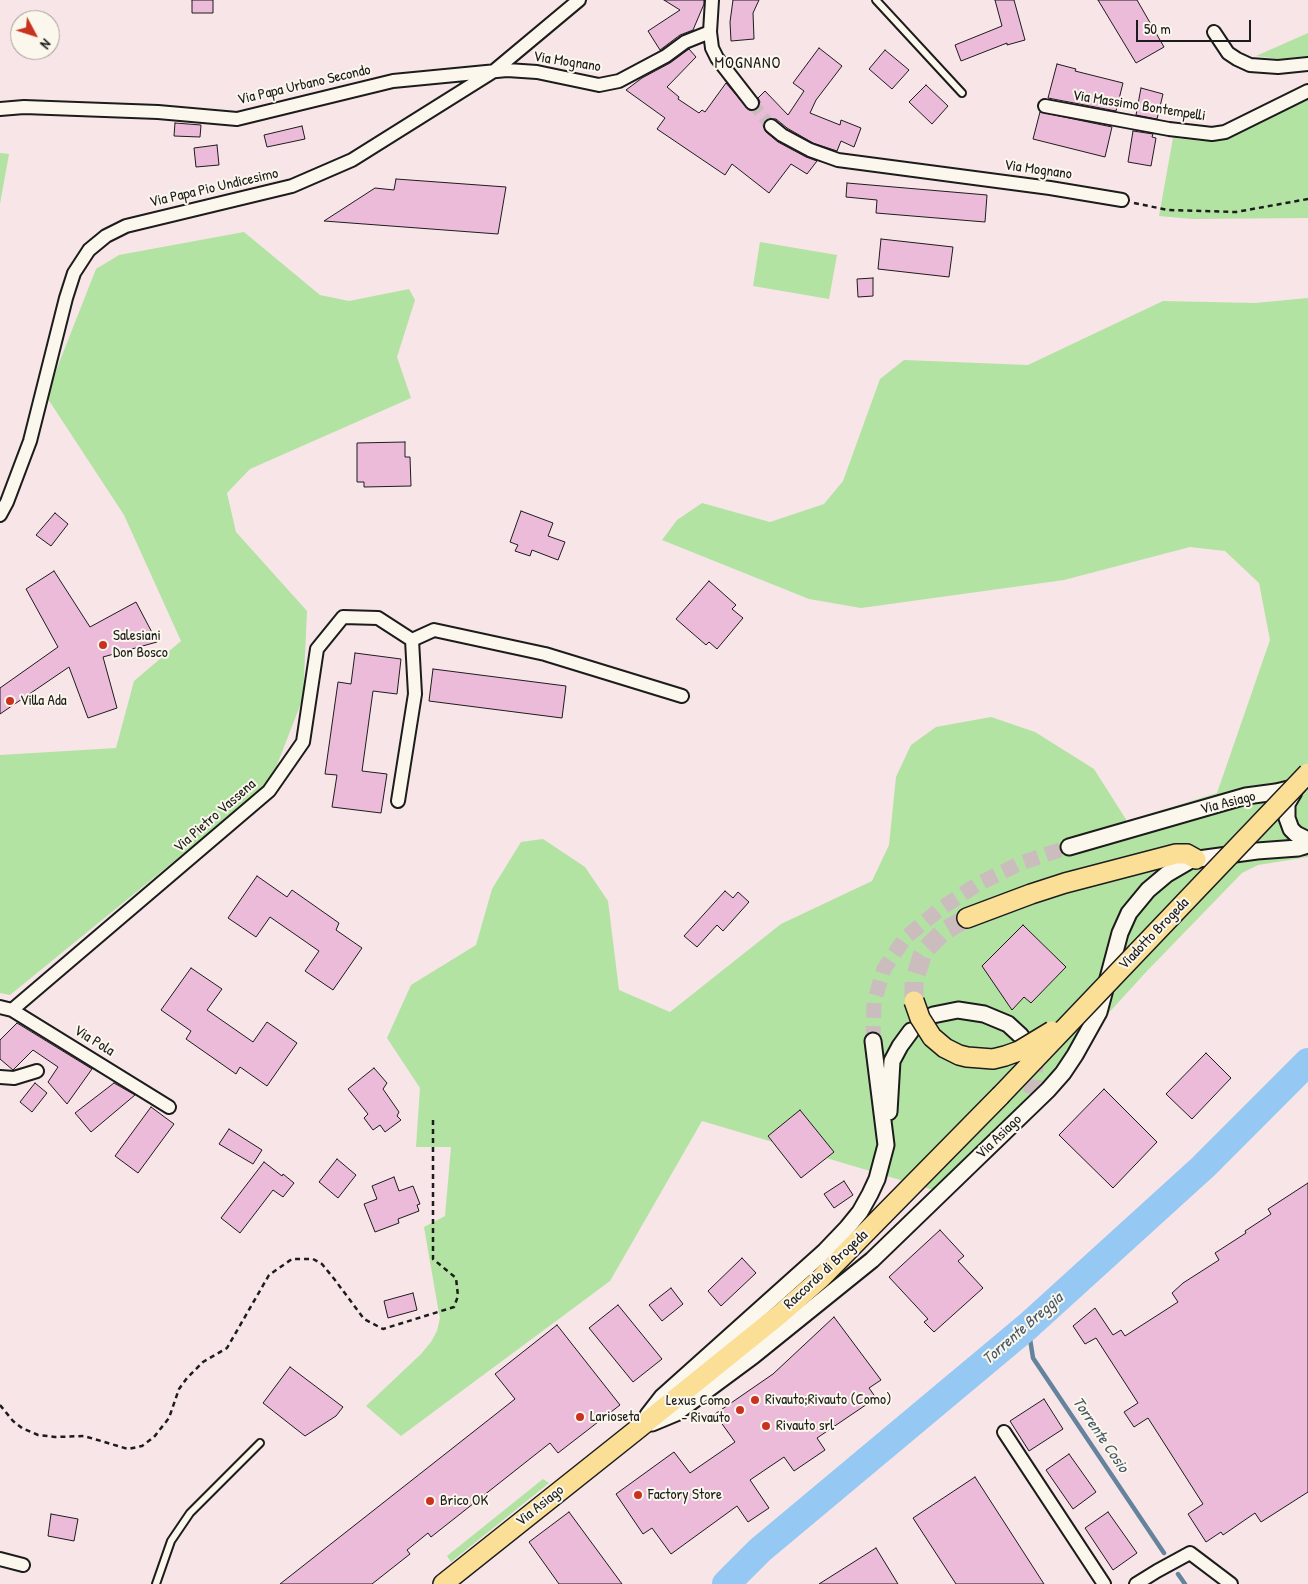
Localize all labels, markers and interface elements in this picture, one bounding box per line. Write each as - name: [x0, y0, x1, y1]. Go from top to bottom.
- north arrow: [10, 10, 60, 60]
- scale bar: [1138, 10, 1253, 42]
- text: 50 m: [1144, 18, 1171, 39]
- text: N: [36, 35, 56, 53]
- street label: Via Mognano: [532, 48, 602, 76]
- district label: MOGNANO: [714, 54, 782, 74]
- street label: Via Papa Urbano Secondo: [236, 61, 372, 109]
- street label: Via Massimo Bontempelli: [1071, 87, 1207, 125]
- street label: Via Mognano: [1003, 156, 1073, 184]
- street label: Via Papa Pio Undicesimo: [148, 164, 280, 212]
- place label: Salesiani Don Bosco: [113, 627, 168, 662]
- marker: Salesiani Don Bosco: [97, 639, 109, 651]
- place label: Villa Ada: [20, 692, 67, 710]
- marker: Villa Ada: [4, 695, 16, 707]
- street label: Via Pietro Vassena: [170, 776, 260, 856]
- street label: Via Asiago: [1199, 787, 1257, 819]
- street label: Viadotto Brogeda: [1115, 894, 1193, 974]
- street label: Via Pola: [70, 1022, 118, 1060]
- street label: Via Asiago: [973, 1111, 1025, 1163]
- street label: Raccordo di Brogeda: [780, 1227, 872, 1313]
- water label: Torrente Breggia: [979, 1289, 1067, 1369]
- place label: Rivauto;Rivauto (Como): [765, 1391, 891, 1409]
- place label: Lexus Como - Rivauto: [666, 1392, 730, 1427]
- marker: Rivauto;Rivauto (Como): [749, 1394, 761, 1406]
- water label: Torrente Cosio: [1068, 1394, 1132, 1476]
- marker: Lexus Como - Rivauto: [734, 1404, 746, 1416]
- place label: Larioseta: [590, 1408, 639, 1426]
- marker: Larioseta: [574, 1411, 586, 1423]
- place label: Rivauto srl: [776, 1417, 834, 1435]
- marker: Rivauto srl: [760, 1420, 772, 1432]
- street label: Via Asiago: [513, 1481, 567, 1531]
- place label: Factory Store: [648, 1486, 722, 1504]
- marker: Factory Store: [632, 1489, 644, 1501]
- place label: Brico OK: [440, 1492, 488, 1510]
- marker: Brico OK: [424, 1495, 436, 1507]

